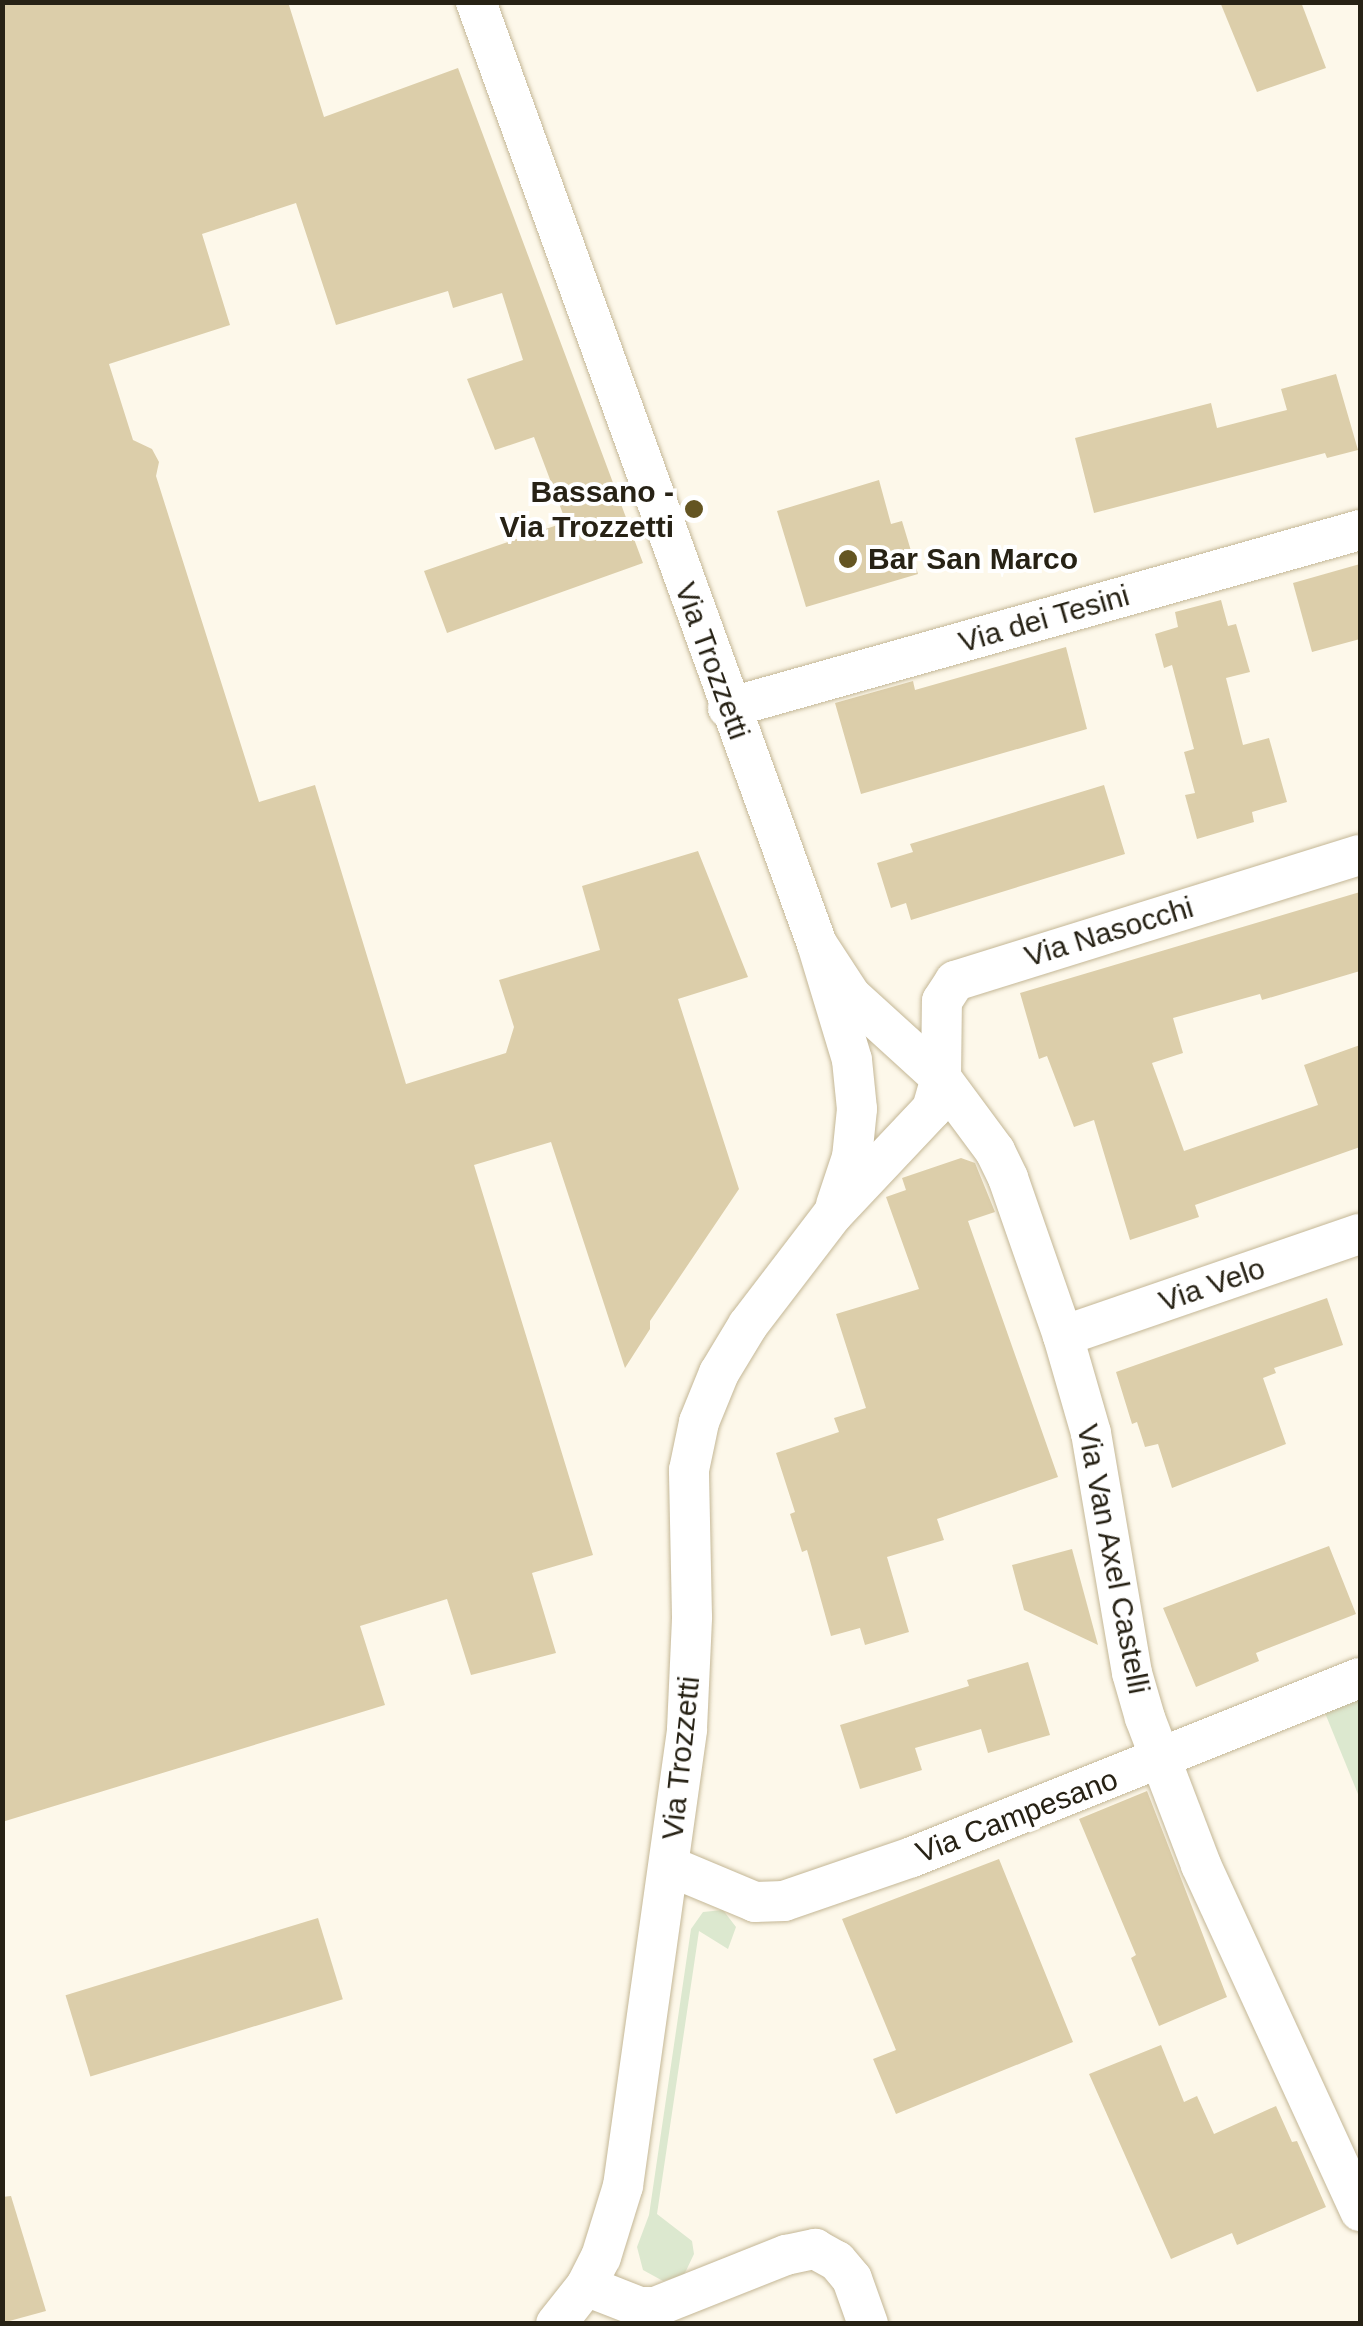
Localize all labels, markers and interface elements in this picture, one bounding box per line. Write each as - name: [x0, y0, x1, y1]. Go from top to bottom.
- place label: Bassano - Via Trozzetti: [500, 474, 674, 544]
- marker: Bassano - Via Trozzetti: [683, 498, 705, 520]
- place label: Bar San Marco: [868, 541, 1078, 577]
- marker: Bar San Marco: [837, 548, 859, 570]
- street label: Via Trozzetti: [667, 577, 757, 745]
- street label: Via dei Tesini: [954, 577, 1134, 661]
- street label: Via Nasocchi: [1020, 889, 1198, 975]
- street label: Via Velo: [1154, 1250, 1270, 1320]
- street label: Via Van Axel Castelli: [1069, 1420, 1157, 1698]
- street label: Via Trozzetti: [654, 1674, 708, 1842]
- street label: Via Campesano: [911, 1761, 1123, 1871]

